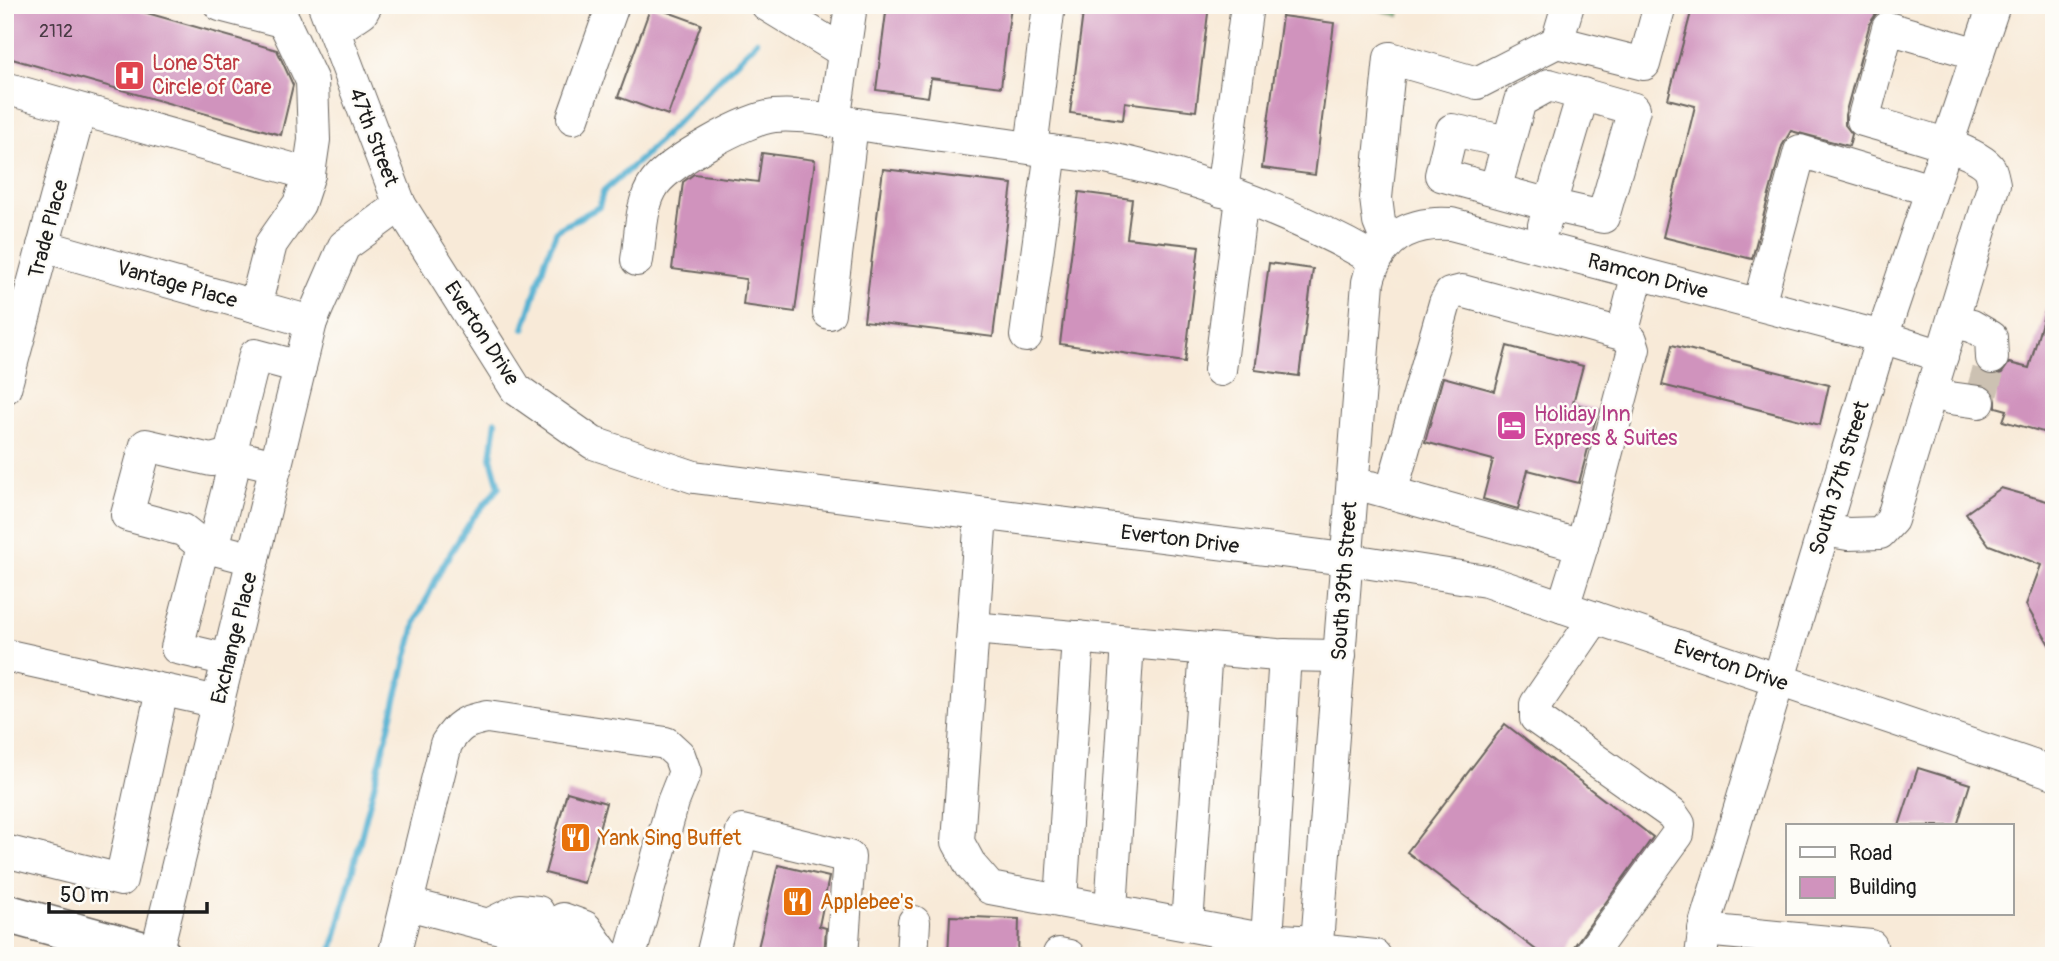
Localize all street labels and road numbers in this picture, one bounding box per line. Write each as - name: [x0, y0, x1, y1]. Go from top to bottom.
- street label: 47th Street: [342, 84, 405, 191]
- street label: Trade Place: [22, 176, 75, 281]
- street label: Ramcon Drive: [1585, 247, 1712, 306]
- street label: Vantage Place: [113, 254, 241, 315]
- street label: Everton Drive: [438, 276, 526, 391]
- street label: South 37th Street: [1803, 397, 1876, 558]
- street label: South 39th Street: [1325, 500, 1364, 661]
- street label: Everton Drive: [1119, 519, 1241, 560]
- street label: Exchange Place: [205, 569, 264, 707]
- street label: Everton Drive: [1670, 633, 1792, 698]

